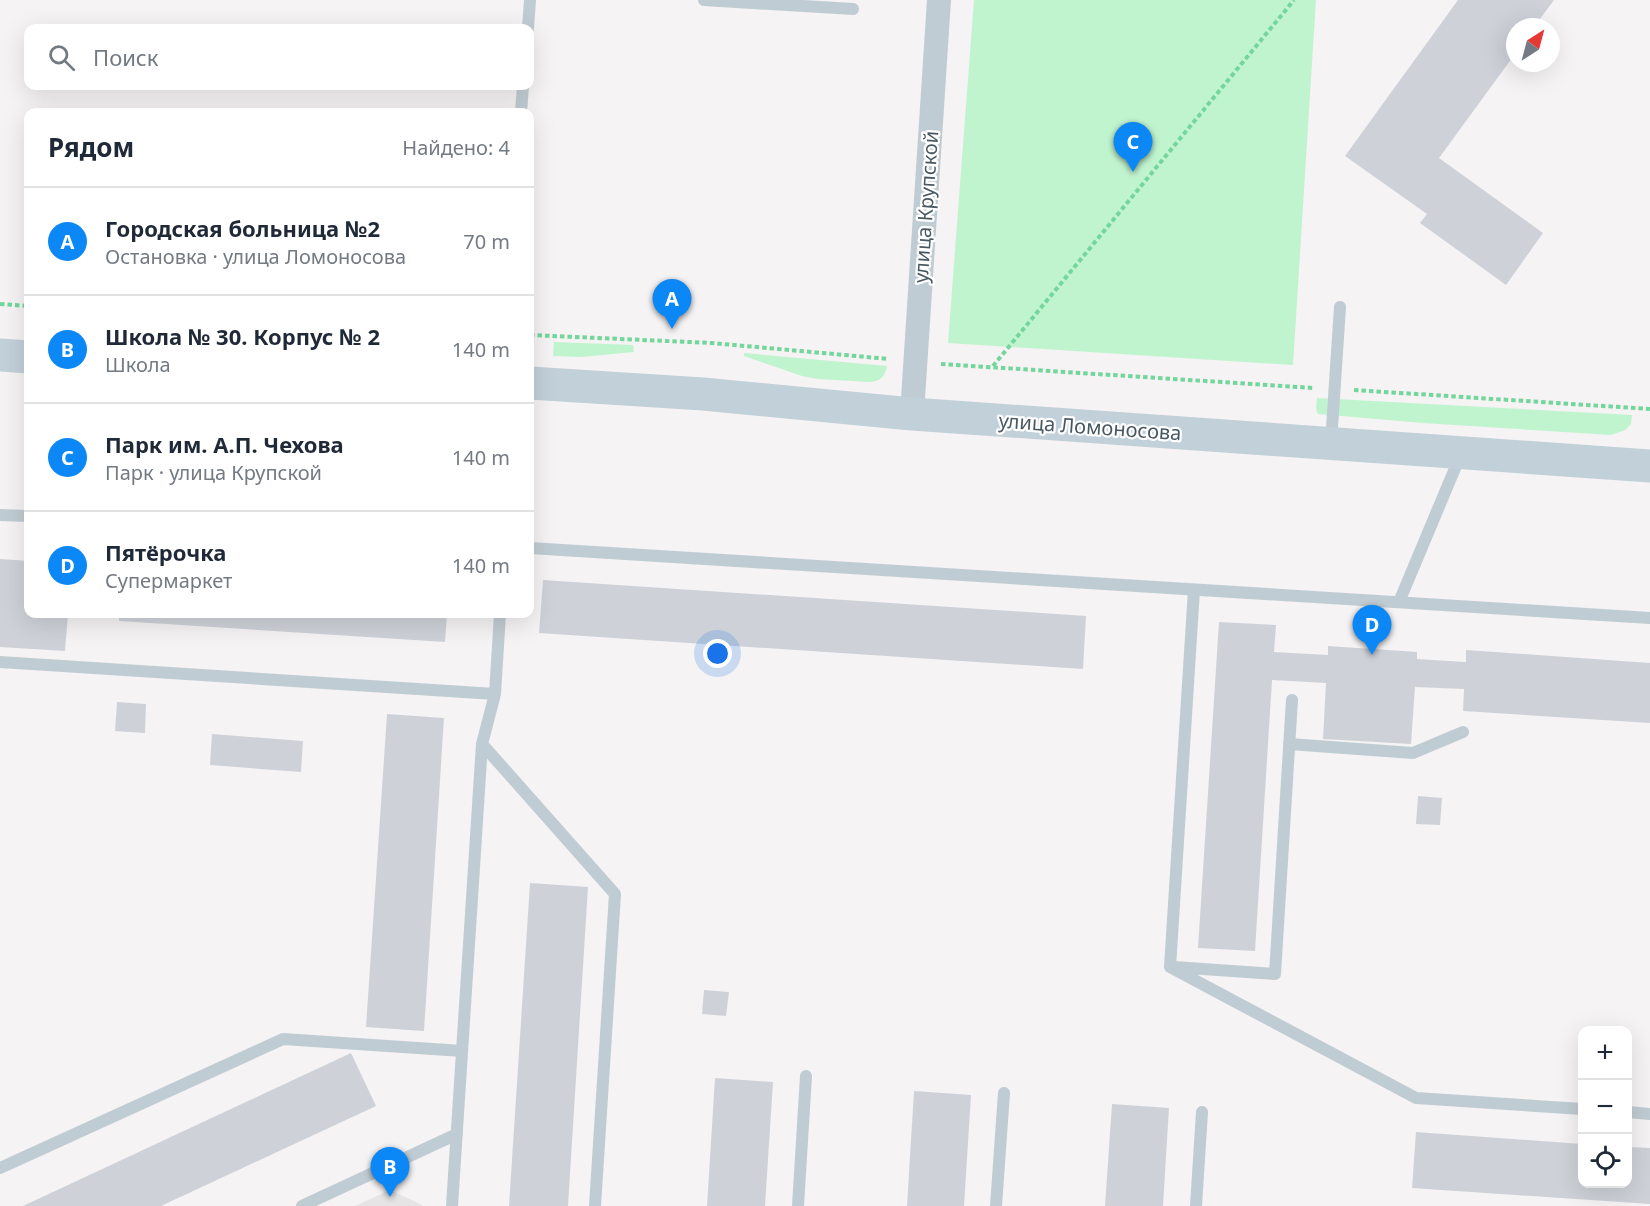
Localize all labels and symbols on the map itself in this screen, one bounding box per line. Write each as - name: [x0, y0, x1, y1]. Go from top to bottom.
- north arrow: [1506, 18, 1560, 72]
- pin: C: [1114, 122, 1152, 172]
- street label: улица Крупской: [907, 130, 944, 284]
- pin: A: [652, 280, 692, 329]
- street label: улица Ломоносова: [998, 407, 1182, 446]
- pin: D: [1352, 606, 1392, 655]
- your location: [703, 639, 732, 668]
- pin: B: [370, 1148, 410, 1197]

